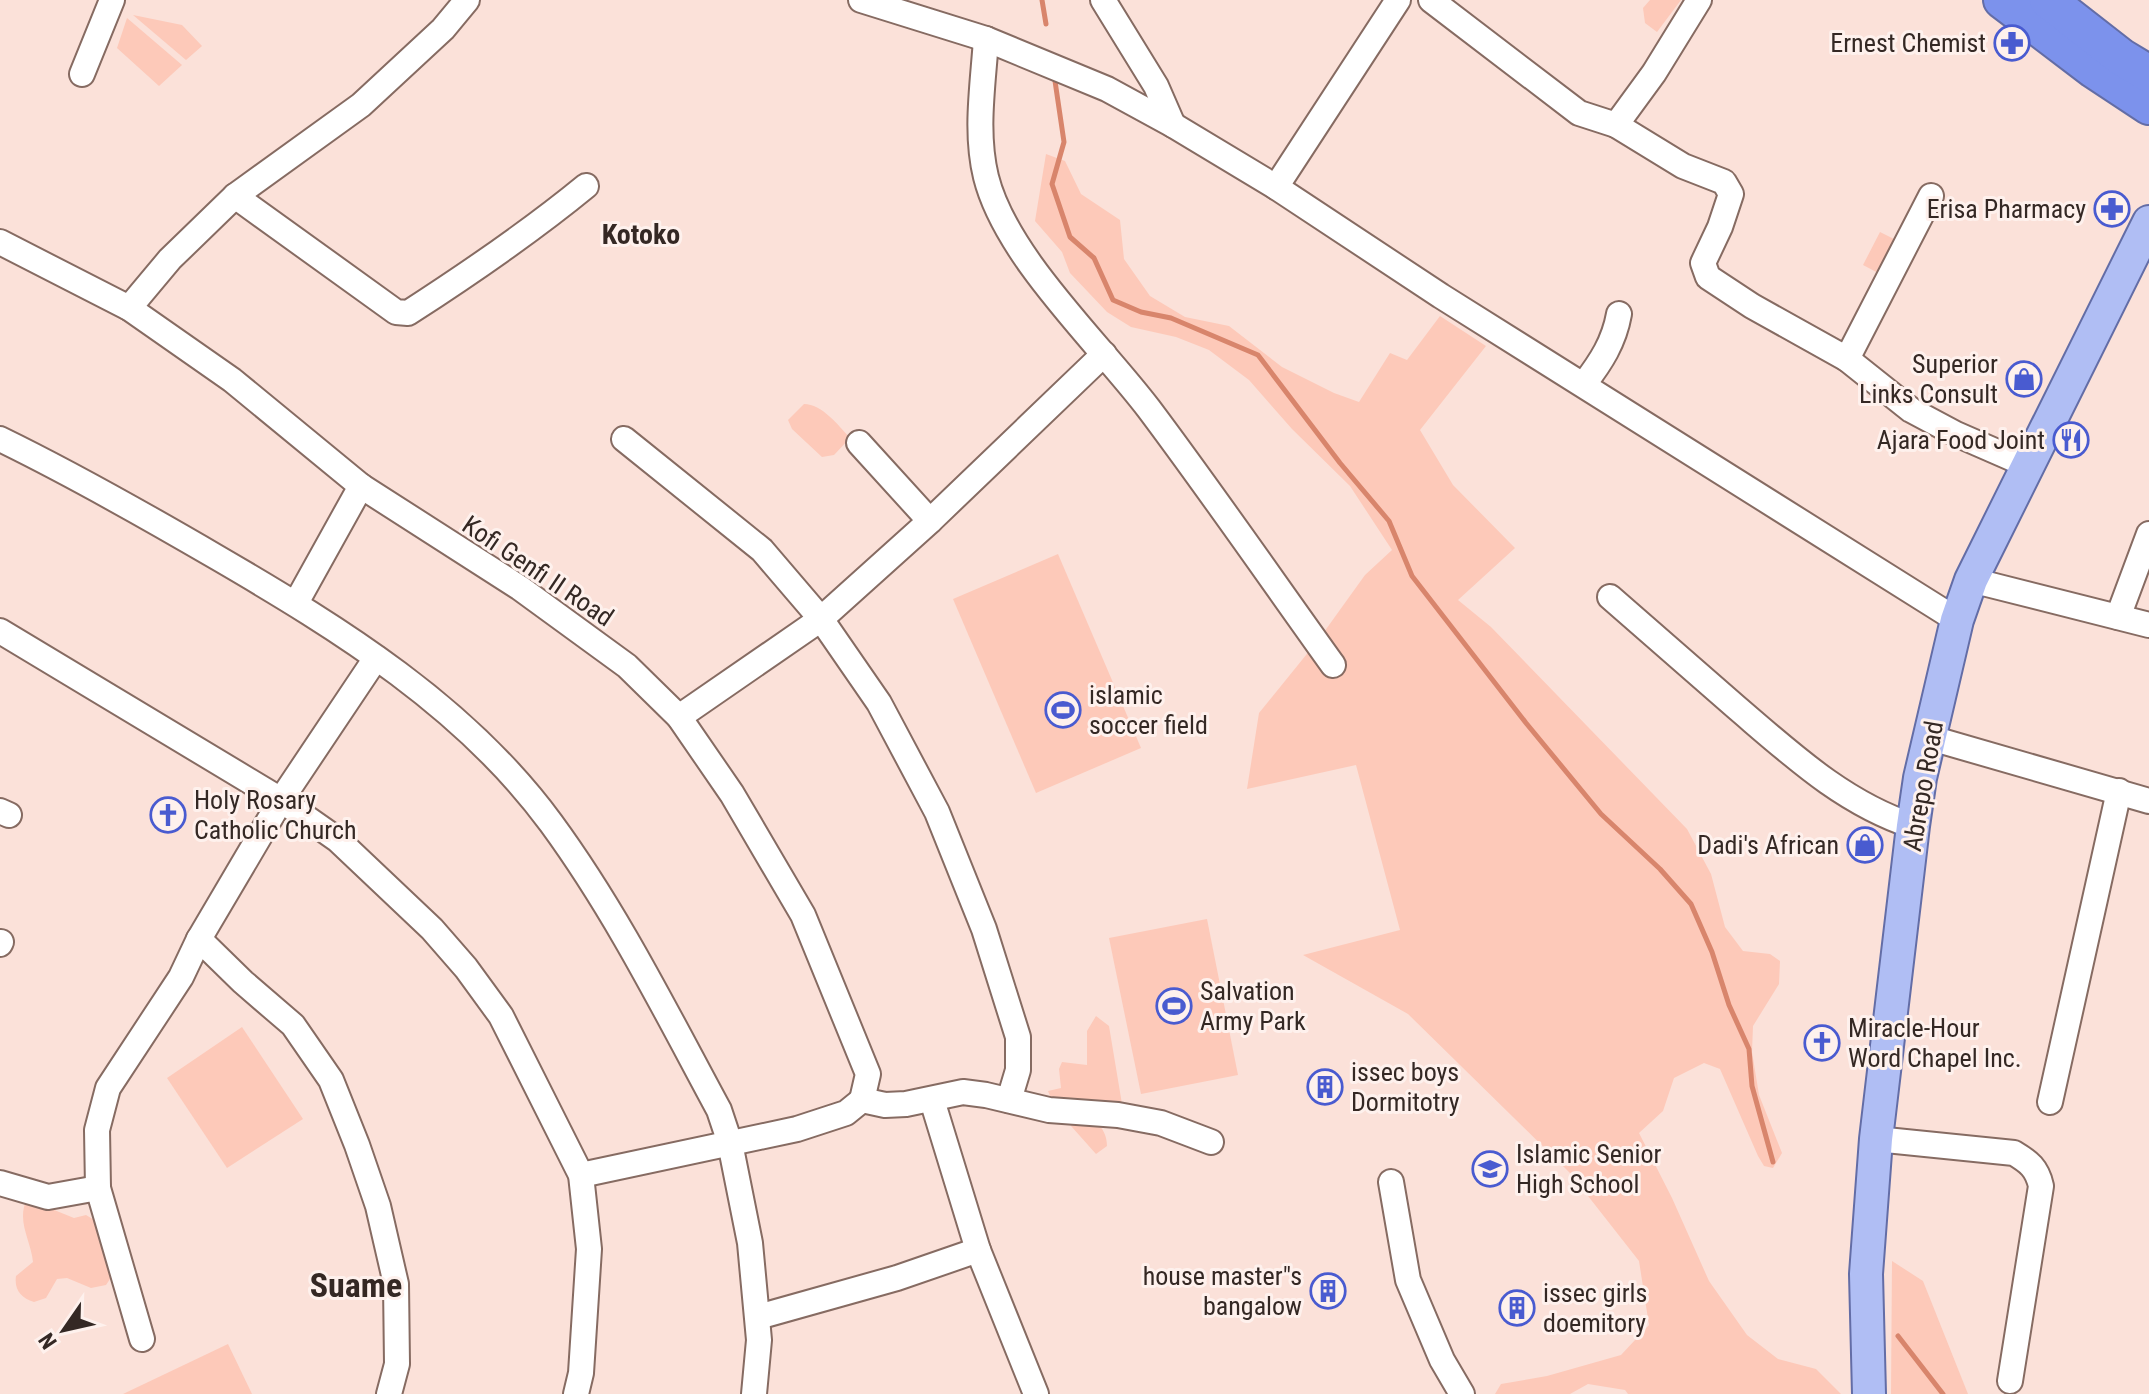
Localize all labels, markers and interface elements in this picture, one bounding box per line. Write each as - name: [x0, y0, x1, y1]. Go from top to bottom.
- pharmacy icon: Ernest Chemist: [1993, 24, 2031, 62]
- place label: Ernest Chemist: [1830, 28, 1986, 58]
- pharmacy icon: Erisa Pharmacy: [2093, 190, 2131, 228]
- place label: Erisa Pharmacy: [1927, 194, 2086, 224]
- district label: Kotoko: [602, 218, 680, 251]
- place label: Superior Links Consult: [1859, 349, 1998, 409]
- shop icon: Superior Links Consult: [2005, 360, 2043, 398]
- restaurant icon: Ajara Food Joint: [2052, 421, 2090, 459]
- place label: Ajara Food Joint: [1877, 425, 2045, 455]
- street label: Kofi Genfi II Road: [457, 509, 619, 633]
- place label: islamic soccer field: [1089, 680, 1208, 740]
- sports icon: islamic soccer field: [1044, 691, 1082, 729]
- street label: Abrepo Road: [1897, 719, 1949, 853]
- place label: Holy Rosary Catholic Church: [194, 785, 357, 845]
- church icon: Holy Rosary Catholic Church: [149, 796, 187, 834]
- shop icon: Dadi's African: [1846, 826, 1884, 864]
- place label: Dadi's African: [1697, 830, 1839, 860]
- place label: Salvation Army Park: [1200, 976, 1306, 1036]
- sports icon: Salvation Army Park: [1155, 987, 1193, 1025]
- place label: Miracle-Hour Word Chapel Inc.: [1848, 1013, 2022, 1073]
- church icon: Miracle-Hour Word Chapel Inc.: [1803, 1024, 1841, 1062]
- place label: issec boys Dormitotry: [1351, 1057, 1460, 1117]
- building icon: issec boys Dormitotry: [1306, 1068, 1344, 1106]
- place label: Islamic Senior High School: [1516, 1139, 1662, 1199]
- school or university icon: Islamic Senior High School: [1471, 1150, 1509, 1188]
- place label: house master"s bangalow: [1143, 1261, 1302, 1321]
- district label: Suame: [310, 1265, 402, 1305]
- building icon: house master"s bangalow: [1309, 1272, 1347, 1310]
- place label: issec girls doemitory: [1543, 1278, 1647, 1338]
- building icon: issec girls doemitory: [1498, 1289, 1536, 1327]
- north arrow: [24, 1290, 104, 1370]
- text: N: [34, 1328, 62, 1353]

